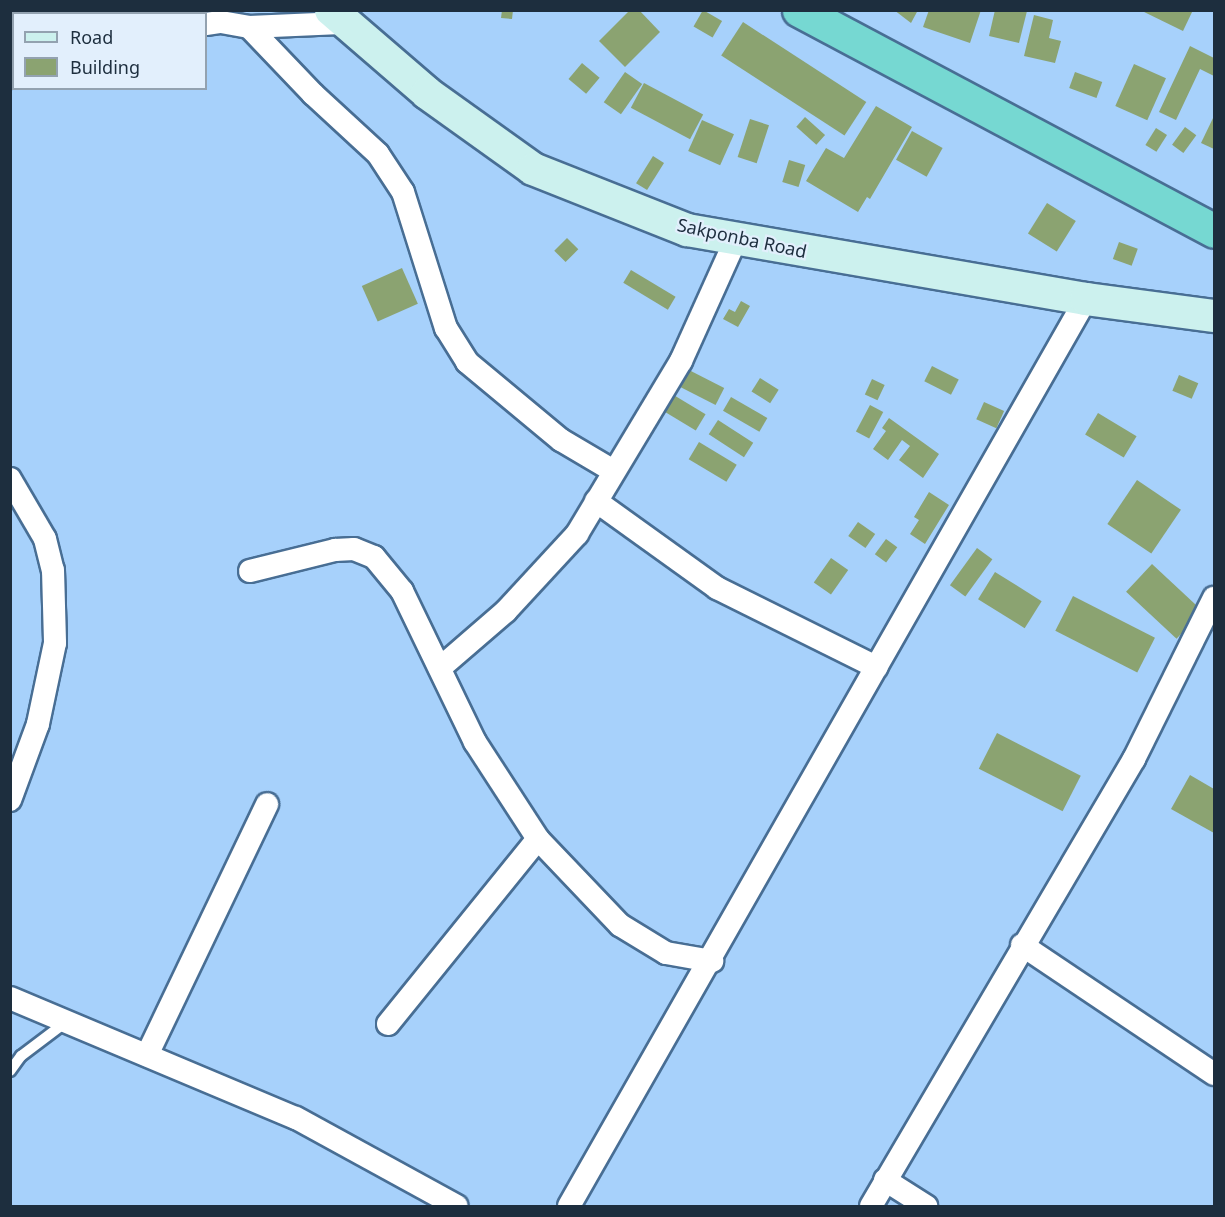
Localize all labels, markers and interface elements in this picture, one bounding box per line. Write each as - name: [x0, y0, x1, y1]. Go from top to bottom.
- legend: [12, 12, 207, 90]
- text: Road: [70, 25, 113, 49]
- text: Building: [70, 55, 140, 79]
- street label: Sakponba Road: [675, 214, 809, 262]

